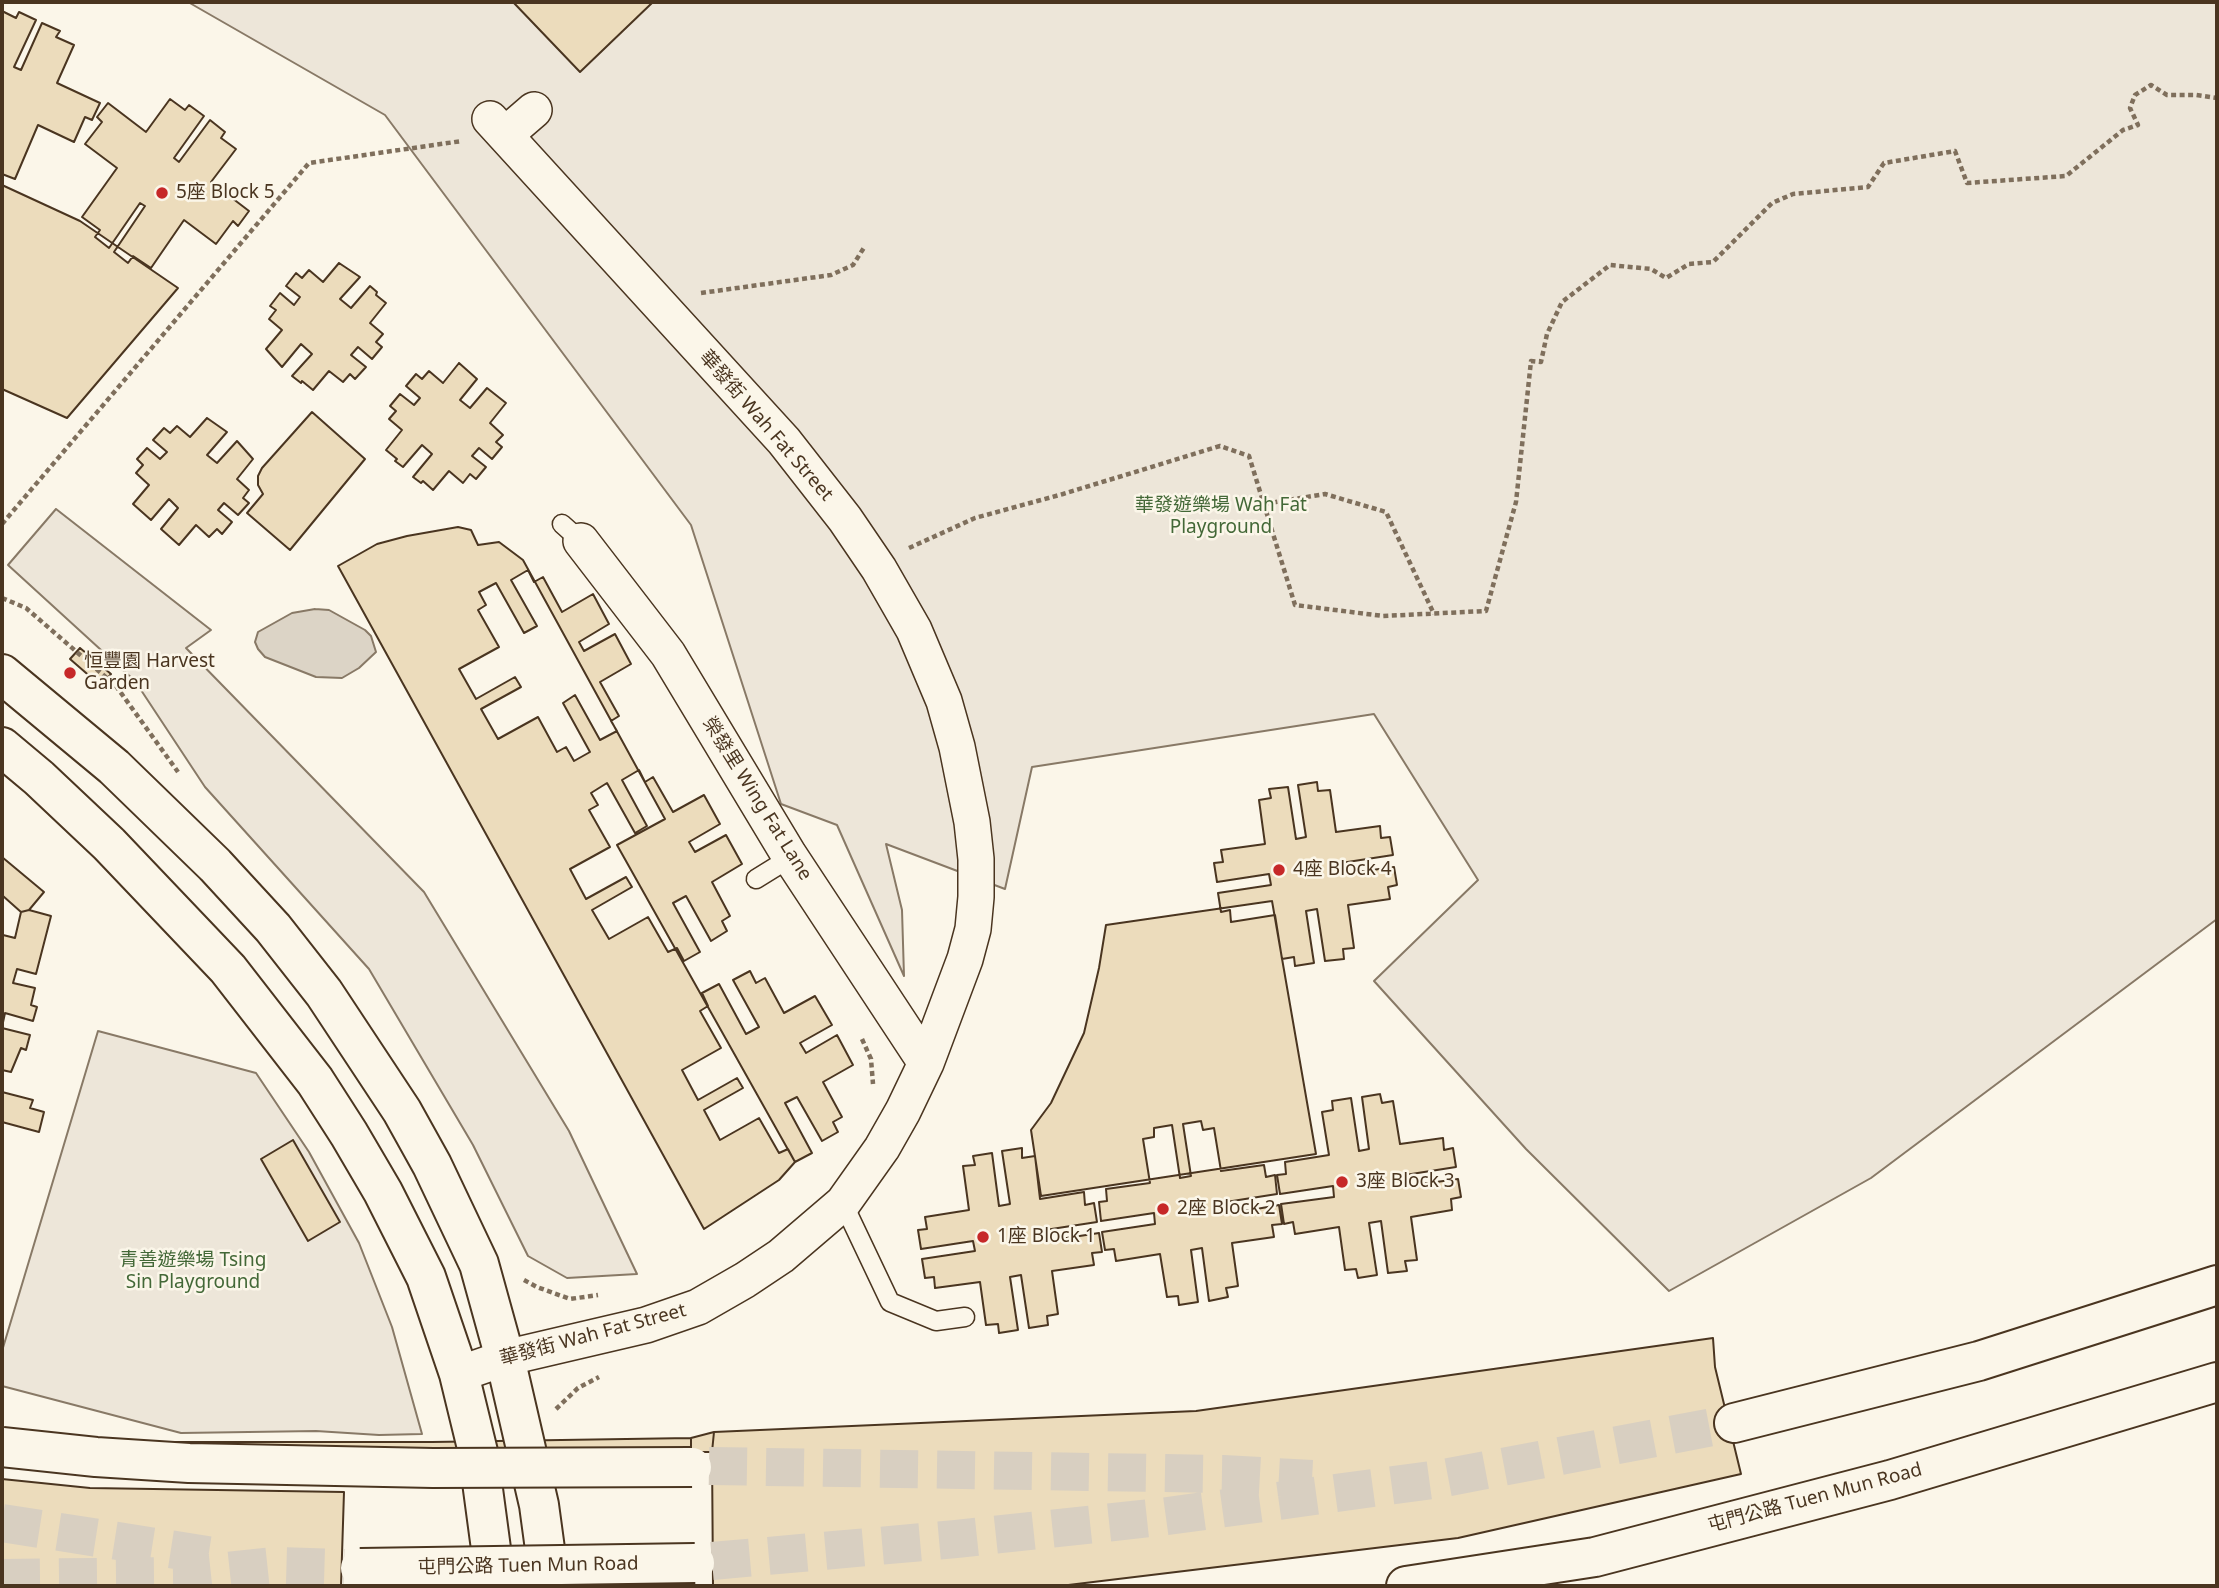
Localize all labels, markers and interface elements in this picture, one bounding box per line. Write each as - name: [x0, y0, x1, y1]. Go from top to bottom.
- place label: 5座 Block 5: [176, 182, 275, 204]
- marker: 5座 Block 5: [154, 185, 170, 201]
- street label: 華發街 Wah Fat Street: [694, 346, 838, 506]
- park label: 華發遊樂場 Wah Fat Playground: [1135, 495, 1307, 539]
- place label: 恒豐園 Harvest Garden: [84, 651, 215, 695]
- marker: 恒豐園 Harvest Garden: [62, 665, 78, 681]
- street label: 榮發里 Wing Fat Lane: [697, 713, 817, 885]
- place label: 4座 Block 4: [1293, 859, 1392, 881]
- marker: 4座 Block 4: [1271, 862, 1287, 878]
- place label: 3座 Block 3: [1356, 1171, 1455, 1193]
- marker: 3座 Block 3: [1334, 1174, 1350, 1190]
- place label: 2座 Block 2: [1177, 1198, 1276, 1220]
- marker: 2座 Block 2: [1155, 1201, 1171, 1217]
- place label: 1座 Block 1: [997, 1226, 1096, 1248]
- marker: 1座 Block 1: [975, 1229, 991, 1245]
- park label: 青善遊樂場 Tsing Sin Playground: [120, 1250, 266, 1294]
- street label: 華發街 Wah Fat Street: [497, 1299, 689, 1371]
- street label: 屯門公路 Tuen Mun Road: [1705, 1458, 1925, 1538]
- street label: 屯門公路 Tuen Mun Road: [417, 1553, 639, 1579]

